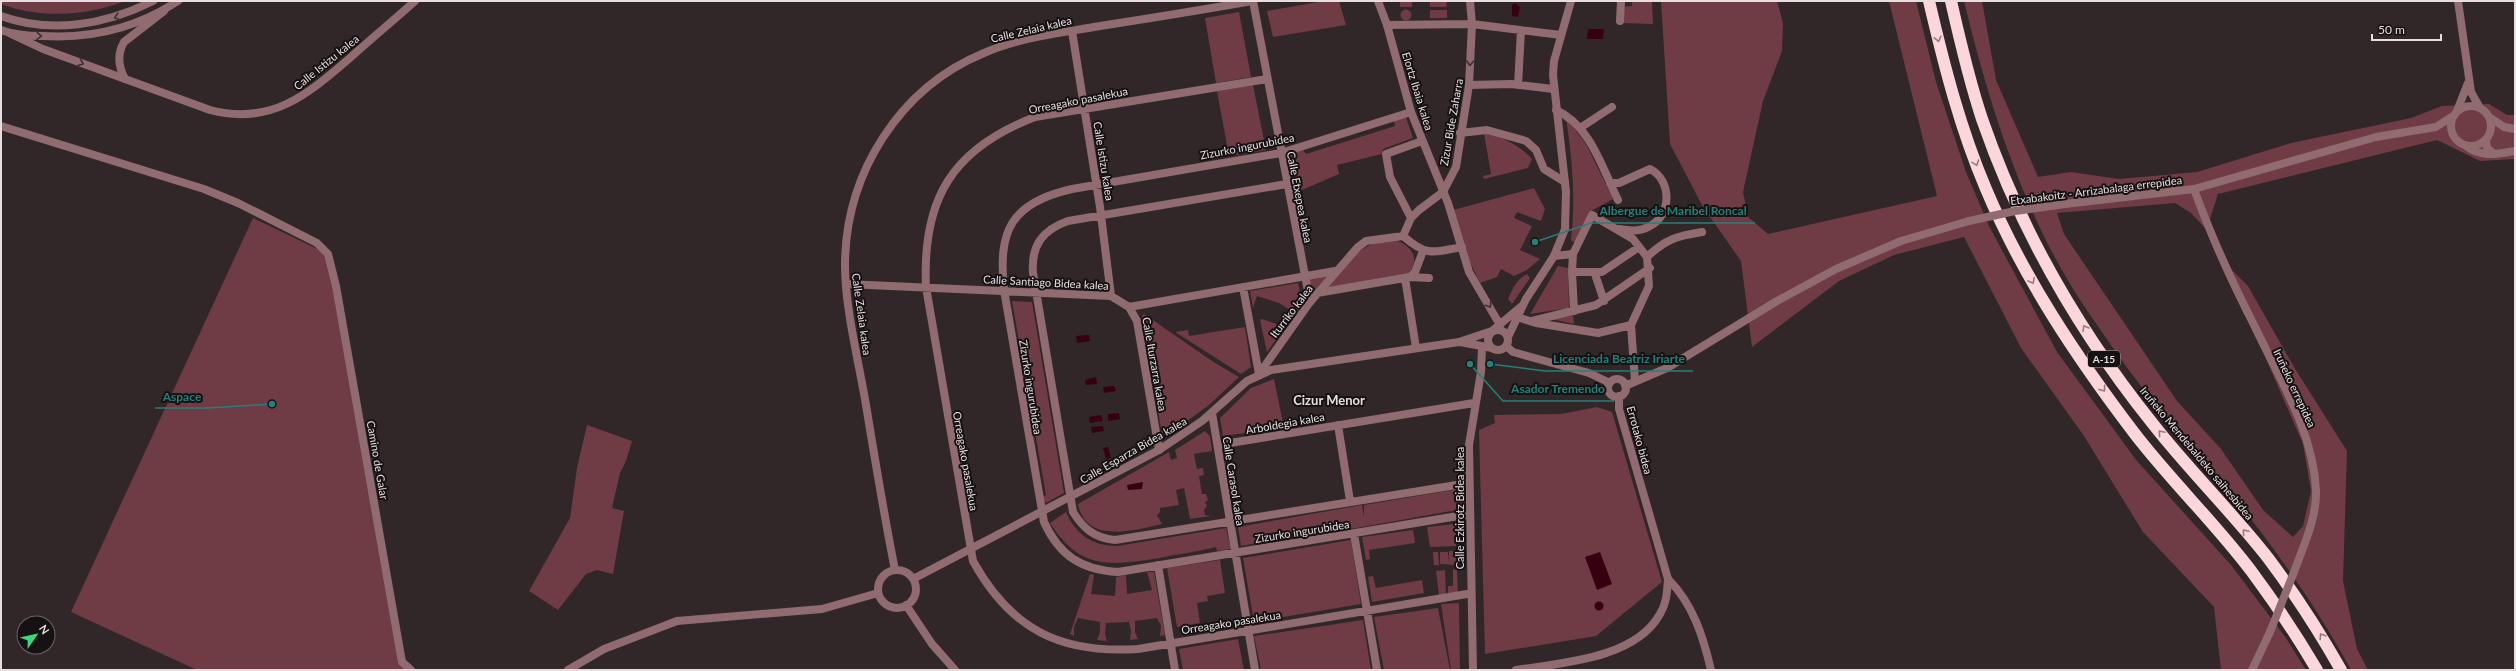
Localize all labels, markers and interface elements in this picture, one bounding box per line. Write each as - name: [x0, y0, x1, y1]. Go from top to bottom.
- one-way arrow: [114, 12, 121, 21]
- street label: Calle Zelaia kalea: [989, 13, 1073, 45]
- scale bar: [2372, 16, 2441, 42]
- text: 50 m: [2378, 22, 2405, 37]
- one-way arrow: [36, 32, 42, 40]
- street label: Calle Istizu kalea: [291, 32, 361, 92]
- one-way arrow: [1934, 36, 1942, 42]
- street label: Elortz Ibaia kalea: [1400, 50, 1436, 132]
- one-way arrow: [78, 59, 85, 67]
- one-way arrow: [1466, 60, 1475, 66]
- street label: Zizur Bide Zaharra: [1437, 77, 1465, 167]
- street label: Orreagako pasalekua: [1027, 84, 1129, 116]
- street label: Calle Istizu kalea: [1091, 121, 1117, 201]
- street label: Zizurko ingurubidea: [1199, 130, 1295, 162]
- street label: Calle Etxepea kalea: [1285, 150, 1315, 244]
- one-way arrow: [1972, 160, 1980, 167]
- street label: Etxabakoitz - Arrizabalaga errepidea: [2009, 173, 2183, 207]
- callout: Albergue de Maribel Roncal: [1591, 199, 1755, 223]
- text: Albergue de Maribel Roncal: [1598, 203, 1747, 218]
- street label: Calle Zelaia kalea: [850, 272, 874, 356]
- street label: Calle Santiago Bidea kalea: [983, 272, 1109, 292]
- one-way arrow: [2027, 276, 2034, 284]
- street label: Iturriko kalea: [1267, 282, 1315, 340]
- one-way arrow: [1484, 301, 1492, 308]
- street label: Calle Iturzarra kalea: [1140, 316, 1170, 412]
- one-way arrow: [2082, 325, 2089, 332]
- street label: Zizurko ingurubidea: [1017, 339, 1045, 435]
- callout: Licenciada Beatriz Iriarte: [1545, 347, 1693, 371]
- street label: Iruñeko errepidea: [2271, 347, 2319, 429]
- text: Licenciada Beatriz Iriarte: [1553, 351, 1686, 366]
- road number: A-15: [2088, 351, 2120, 367]
- callout: Asador Tremendo: [1503, 377, 1614, 401]
- text: Asador Tremendo: [1510, 381, 1605, 396]
- callout: Aspace: [155, 384, 209, 408]
- street label: Iruñeko Mendebaldeko saihesbidea: [2137, 384, 2257, 522]
- one-way arrow: [2098, 385, 2105, 392]
- text: Aspace: [162, 389, 202, 404]
- district label: Cizur Menor: [1293, 392, 1365, 408]
- street label: Errotako bidea: [1625, 404, 1655, 476]
- street label: Orreagako pasalekua: [951, 410, 981, 512]
- street label: Arboldegia kalea: [1244, 410, 1326, 436]
- street label: Calle Esparza Bidea kalea: [1077, 414, 1189, 486]
- street label: Camino de Galar: [365, 419, 391, 501]
- one-way arrow: [2158, 430, 2165, 437]
- street label: Calle Carasol kalea: [1221, 435, 1247, 527]
- street label: Calle Ezkirotz Bidea kalea: [1453, 447, 1466, 569]
- street label: Zizurko ingurubidea: [1254, 517, 1350, 545]
- one-way arrow: [2242, 529, 2249, 536]
- street label: Orreagako pasalekua: [1180, 608, 1282, 636]
- north arrow: [16, 615, 56, 655]
- text: N: [37, 622, 52, 636]
- one-way arrow: [2319, 633, 2327, 640]

